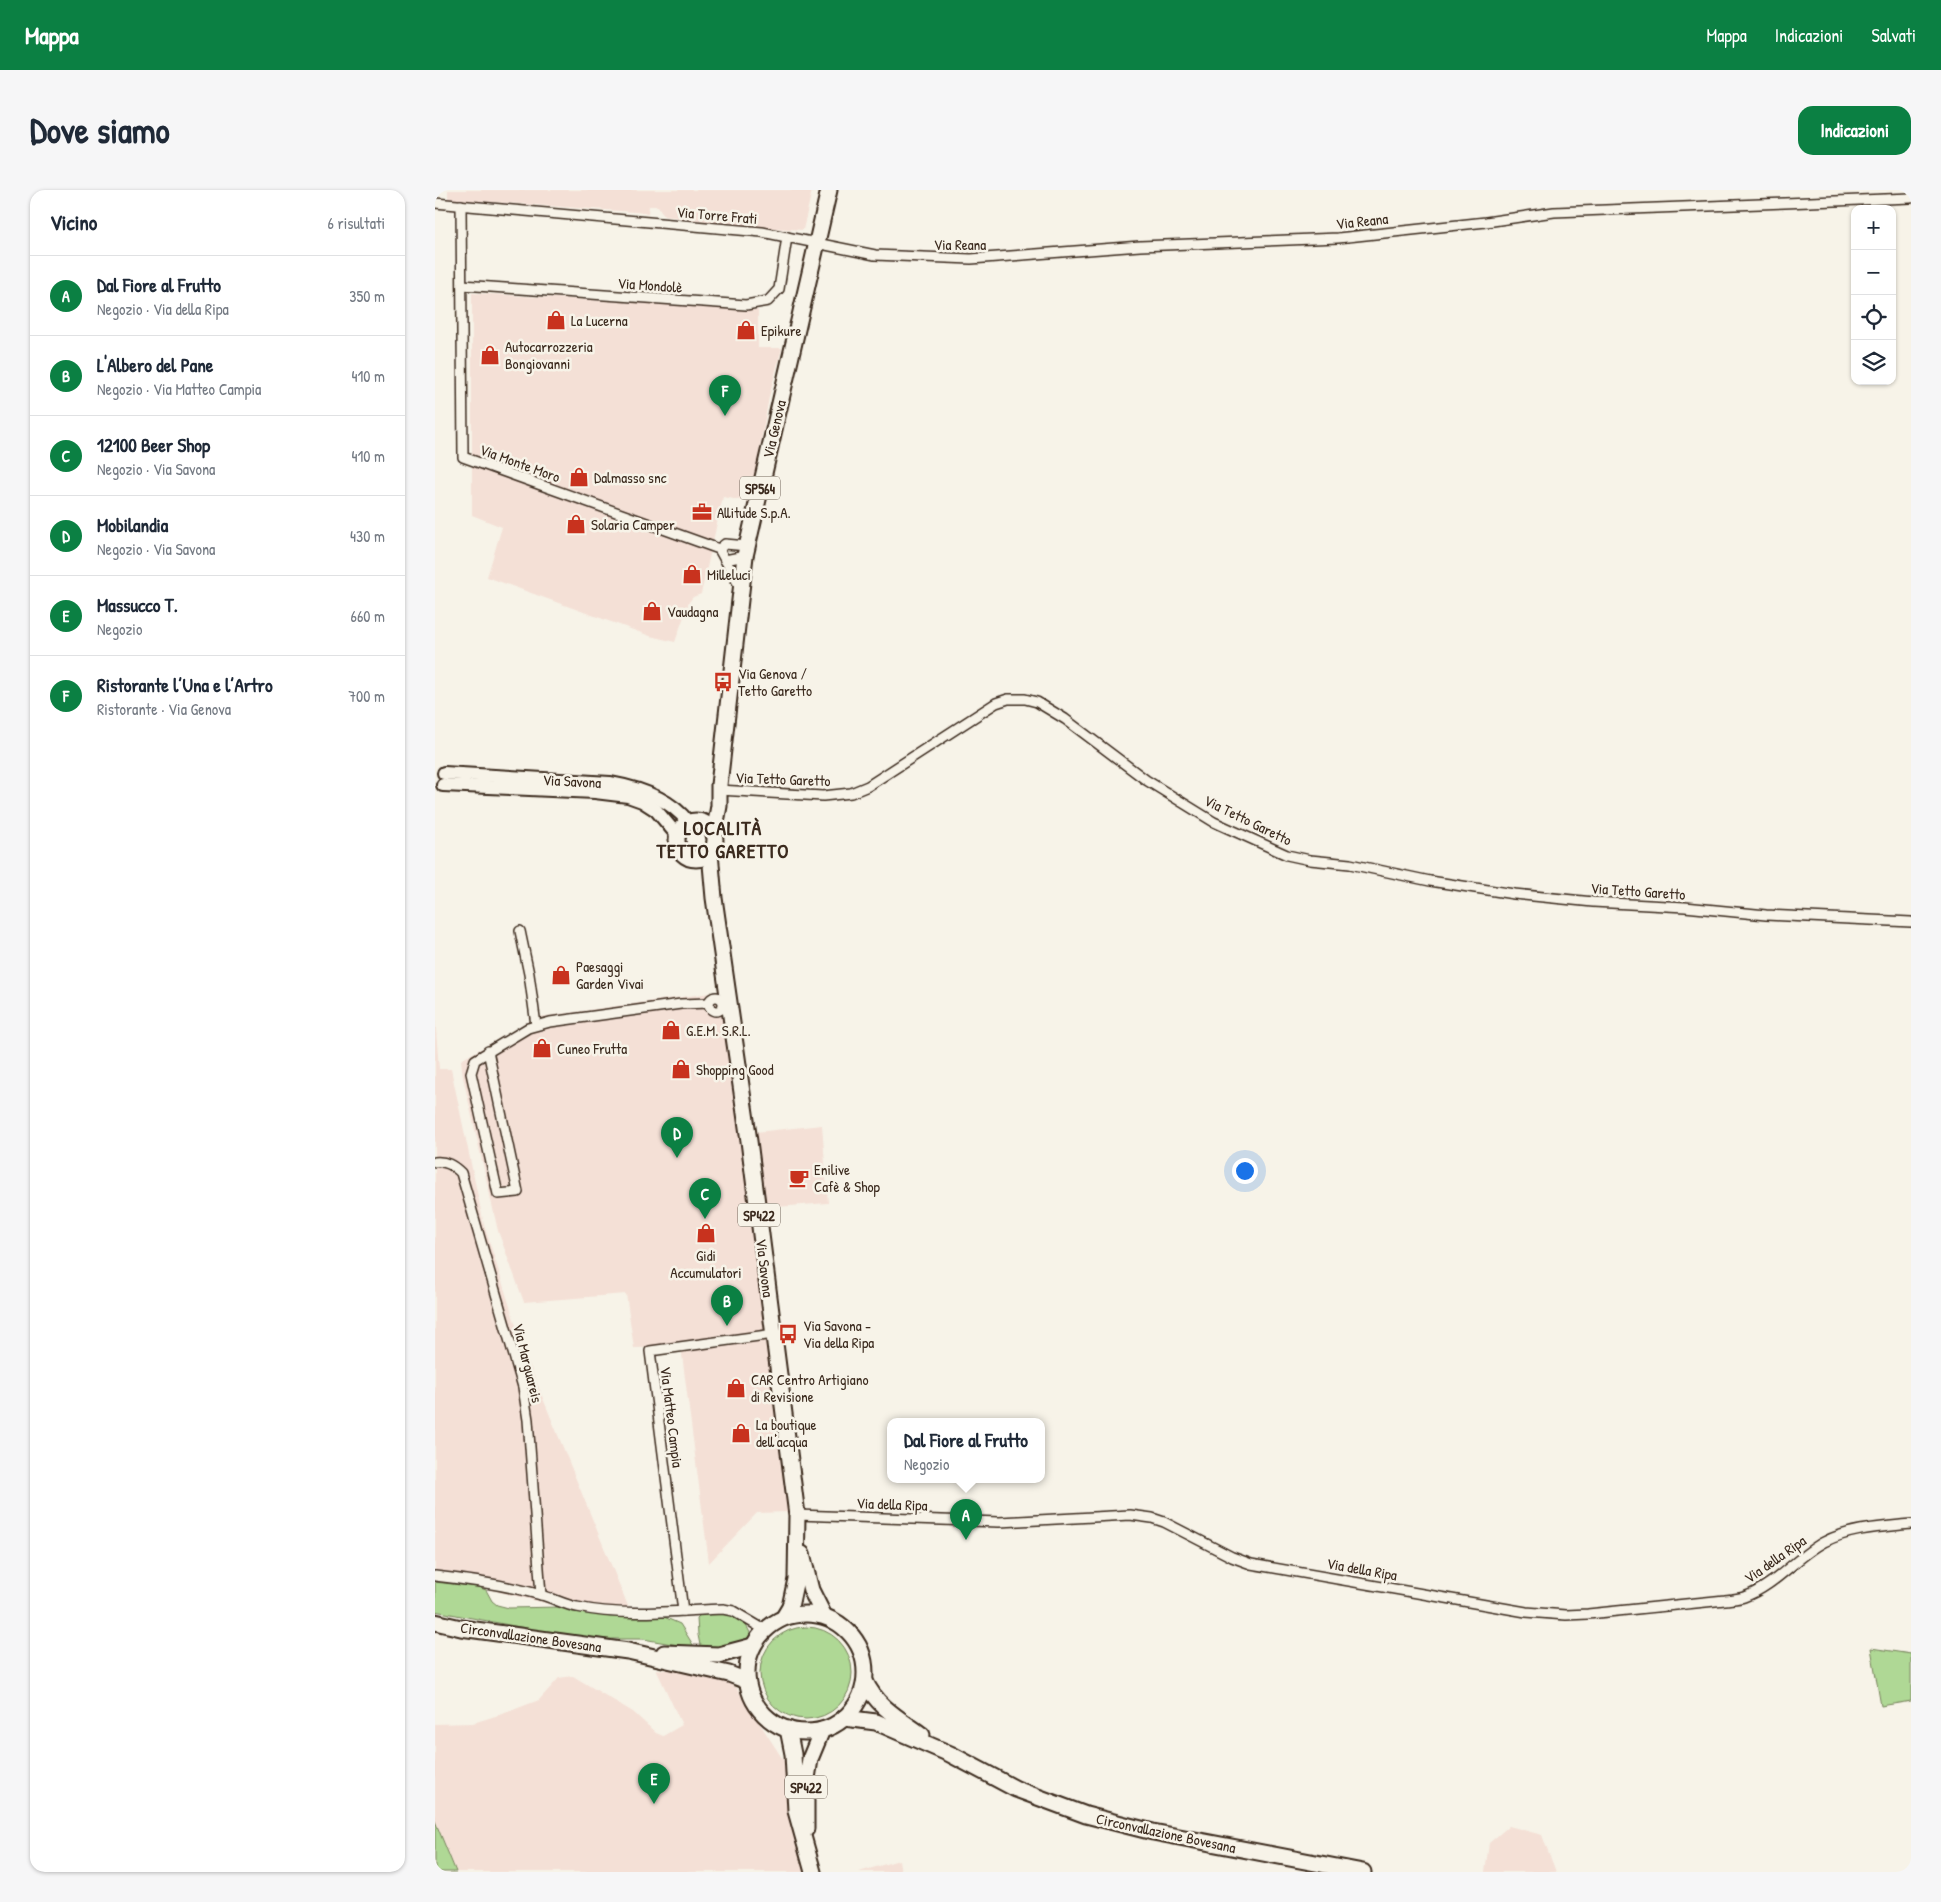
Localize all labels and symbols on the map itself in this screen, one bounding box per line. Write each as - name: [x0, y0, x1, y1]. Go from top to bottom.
- street label: Via Torre Frati: [676, 201, 758, 229]
- street label: Via Reana: [1335, 208, 1389, 234]
- street label: Via Reana: [934, 234, 986, 255]
- street label: Via Mondolè: [617, 272, 683, 298]
- shop icon: La Lucerna: [545, 309, 567, 331]
- place label: La Lucerna: [571, 310, 628, 331]
- shop icon: Epikure: [735, 319, 757, 341]
- place label: Epikure: [761, 320, 801, 341]
- place label: Autocarrozzeria Bongiovanni: [505, 336, 593, 374]
- shop icon: Autocarrozzeria Bongiovanni: [479, 344, 501, 366]
- pin: F: [709, 375, 741, 416]
- street label: Via Genova: [757, 398, 791, 460]
- street label: Via Monte Moro: [477, 439, 563, 487]
- shop icon: Dalmasso snc: [568, 466, 590, 488]
- place label: Dalmasso snc: [594, 467, 667, 488]
- road number: SP564: [740, 476, 780, 500]
- office icon: Allitude S.p.A.: [691, 501, 713, 523]
- place label: Allitude S.p.A.: [717, 502, 791, 523]
- shop icon: Solaria Camper: [565, 513, 587, 535]
- place label: Solaria Camper: [591, 514, 675, 535]
- shop icon: Milleluci: [681, 563, 703, 585]
- place label: Milleluci: [707, 564, 751, 585]
- shop icon: Vaudagna: [641, 600, 663, 622]
- place label: Vaudagna: [667, 601, 718, 622]
- place label: Via Genova / Tetto Garetto: [738, 663, 812, 701]
- bus stop icon: Via Genova / Tetto Garetto: [712, 671, 734, 693]
- street label: Via Tetto Garetto: [735, 767, 831, 791]
- street label: Via Savona: [542, 769, 602, 793]
- street label: Via Tetto Garetto: [1201, 790, 1295, 850]
- district label: LOCALITÀ TETTO GARETTO: [656, 814, 789, 864]
- street label: Via Tetto Garetto: [1590, 877, 1686, 905]
- place label: Paesaggi Garden Vivai: [576, 956, 644, 994]
- shop icon: Paesaggi Garden Vivai: [550, 964, 572, 986]
- shop icon: G.E.M. S.R.L.: [660, 1019, 682, 1041]
- place label: G.E.M. S.R.L.: [686, 1020, 751, 1041]
- shop icon: Cuneo Frutta: [531, 1037, 553, 1059]
- place label: Cuneo Frutta: [557, 1038, 627, 1059]
- shop icon: Shopping Good: [670, 1058, 692, 1080]
- place label: Shopping Good: [696, 1059, 774, 1080]
- pin: D: [661, 1117, 693, 1158]
- your location: [1232, 1158, 1258, 1184]
- place label: Enilive Cafè & Shop: [814, 1159, 881, 1197]
- cafe icon: Enilive Cafè & Shop: [788, 1167, 810, 1189]
- pin: C: [689, 1178, 721, 1219]
- road number: SP422: [738, 1204, 780, 1226]
- shop icon: Gidi Accumulatori: [695, 1222, 717, 1244]
- street label: Via Savona: [751, 1238, 779, 1298]
- place label: Gidi Accumulatori: [670, 1245, 742, 1283]
- pin: B: [711, 1285, 743, 1326]
- place label: Via Savona - Via della Ripa: [803, 1315, 874, 1353]
- street label: Via Marguareis: [508, 1321, 548, 1405]
- bus stop icon: Via Savona - Via della Ripa: [777, 1323, 799, 1345]
- street label: Via Matteo Campia: [655, 1365, 689, 1469]
- place label: CAR Centro Artigiano di Revisione: [751, 1369, 869, 1407]
- shop icon: CAR Centro Artigiano di Revisione: [725, 1377, 747, 1399]
- place label: La boutique dell'acqua: [756, 1414, 817, 1452]
- shop icon: La boutique dell'acqua: [730, 1422, 752, 1444]
- street label: Via della Ripa: [856, 1492, 928, 1516]
- pin: A: [950, 1499, 982, 1540]
- street label: Via della Ripa: [1740, 1530, 1810, 1588]
- street label: Via della Ripa: [1325, 1552, 1399, 1586]
- street label: Circonvallazione Bovesana: [459, 1617, 603, 1657]
- pin: E: [638, 1763, 670, 1804]
- road number: SP422: [785, 1775, 827, 1798]
- street label: Circonvallazione Bovesana: [1094, 1808, 1238, 1858]

